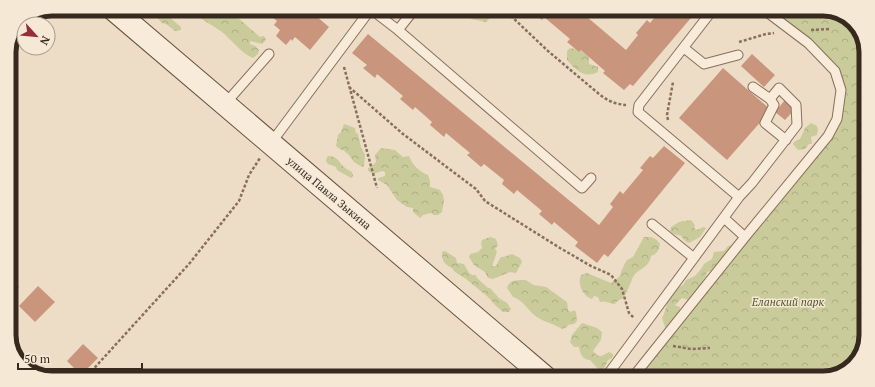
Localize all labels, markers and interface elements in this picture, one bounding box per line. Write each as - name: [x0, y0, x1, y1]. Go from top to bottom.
- north arrow: [16, 16, 56, 56]
- text: N: [36, 34, 53, 48]
- street label: улица Павла Зыкина: [283, 153, 374, 233]
- park label: Еланский парк: [751, 295, 825, 309]
- scale bar: [18, 345, 142, 371]
- text: 50 m: [24, 351, 51, 366]

